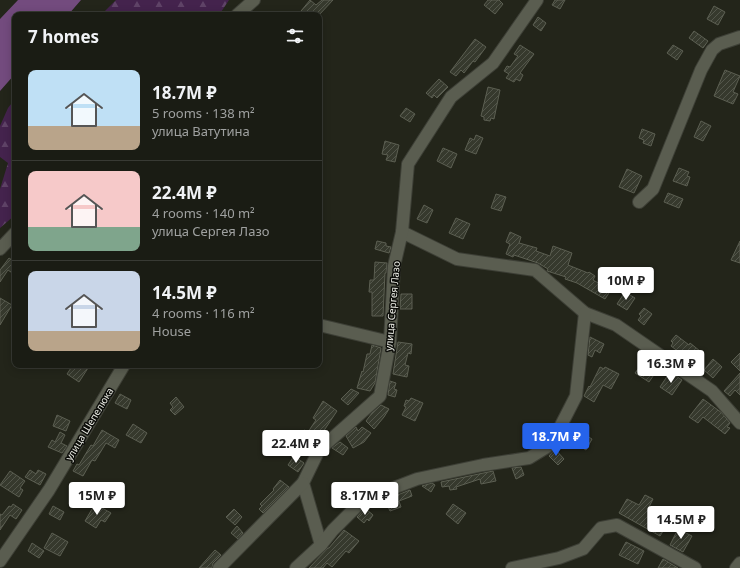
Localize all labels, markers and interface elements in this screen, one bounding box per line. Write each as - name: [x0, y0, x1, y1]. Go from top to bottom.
- text: 7 homes: [28, 25, 99, 48]
- icon: filters: [284, 25, 306, 47]
- text: 18.7M ₽: [152, 81, 217, 104]
- icon: home: [60, 86, 108, 134]
- text: 5 rooms · 138 m²: [152, 104, 255, 122]
- text: улица Ватутина: [152, 122, 250, 140]
- text: 22.4M ₽: [152, 181, 217, 204]
- icon: home: [60, 187, 108, 235]
- text: 4 rooms · 140 m²: [152, 204, 255, 222]
- text: улица Сергея Лазо: [152, 222, 269, 240]
- street label: улица Сергея Лазо: [381, 260, 403, 352]
- pin: 10M ₽: [598, 267, 654, 301]
- text: 10M ₽: [607, 271, 645, 289]
- text: 14.5M ₽: [152, 281, 217, 304]
- icon: home: [60, 287, 108, 335]
- text: 4 rooms · 116 m²: [152, 304, 255, 322]
- text: House: [152, 322, 191, 340]
- pin: 16.3M ₽: [634, 350, 708, 384]
- text: 16.3M ₽: [646, 354, 696, 372]
- street label: улица Шепелюка: [62, 385, 116, 463]
- pin: 18.7M ₽: [519, 423, 593, 457]
- text: 18.7M ₽: [531, 427, 581, 445]
- pin: 22.4M ₽: [259, 430, 333, 464]
- text: 22.4M ₽: [271, 434, 321, 452]
- pin: 15M ₽: [69, 482, 125, 516]
- pin: 8.17M ₽: [328, 482, 402, 516]
- text: 15M ₽: [78, 486, 116, 504]
- text: 8.17M ₽: [340, 486, 390, 504]
- pin: 14.5M ₽: [644, 506, 718, 540]
- text: 14.5M ₽: [656, 510, 706, 528]

